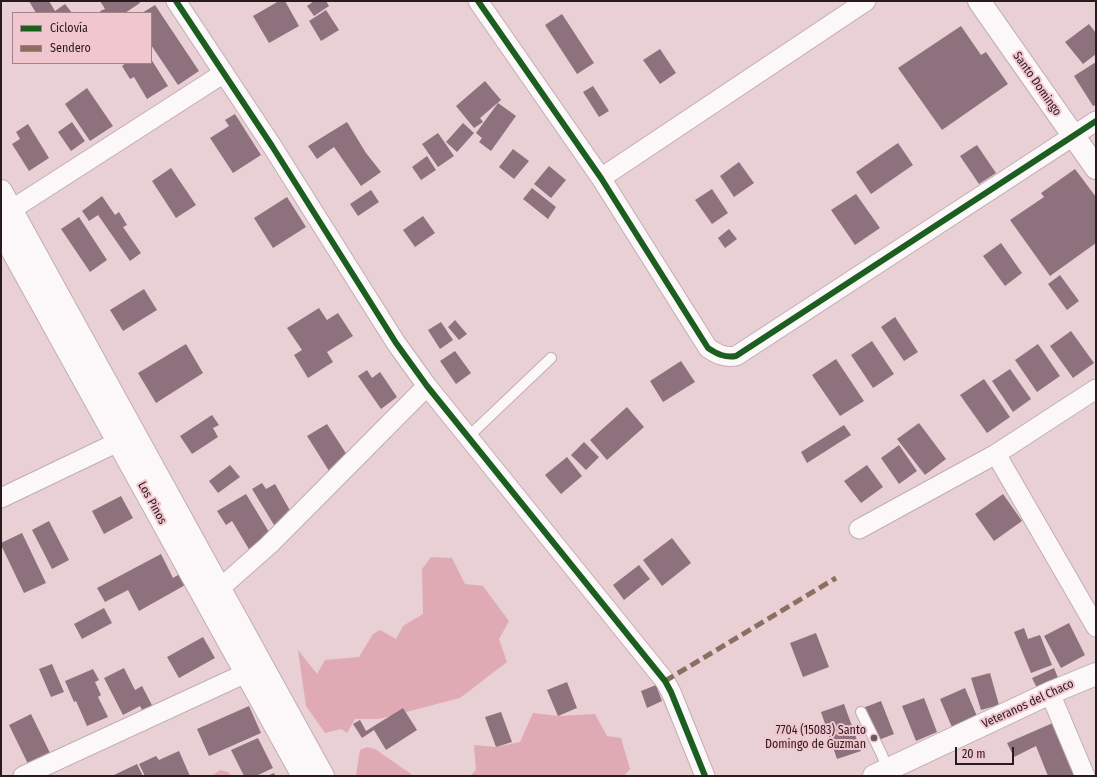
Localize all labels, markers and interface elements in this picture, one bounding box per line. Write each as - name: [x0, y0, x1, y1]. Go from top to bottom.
- legend: [12, 12, 152, 64]
- text: Ciclovía: [50, 21, 88, 35]
- text: Sendero: [50, 41, 91, 55]
- street label: Santo Domingo: [1010, 49, 1064, 119]
- street label: Los Pinos: [134, 479, 170, 527]
- street label: Veteranos del Chaco: [980, 676, 1076, 732]
- place label: 7704 (15083) Santo Domingo de Guzman: [765, 724, 866, 752]
- marker: 7704 (15083) Santo Domingo de Guzman: [869, 733, 879, 743]
- scale bar: [957, 739, 1016, 765]
- text: 20 m: [962, 747, 986, 761]

